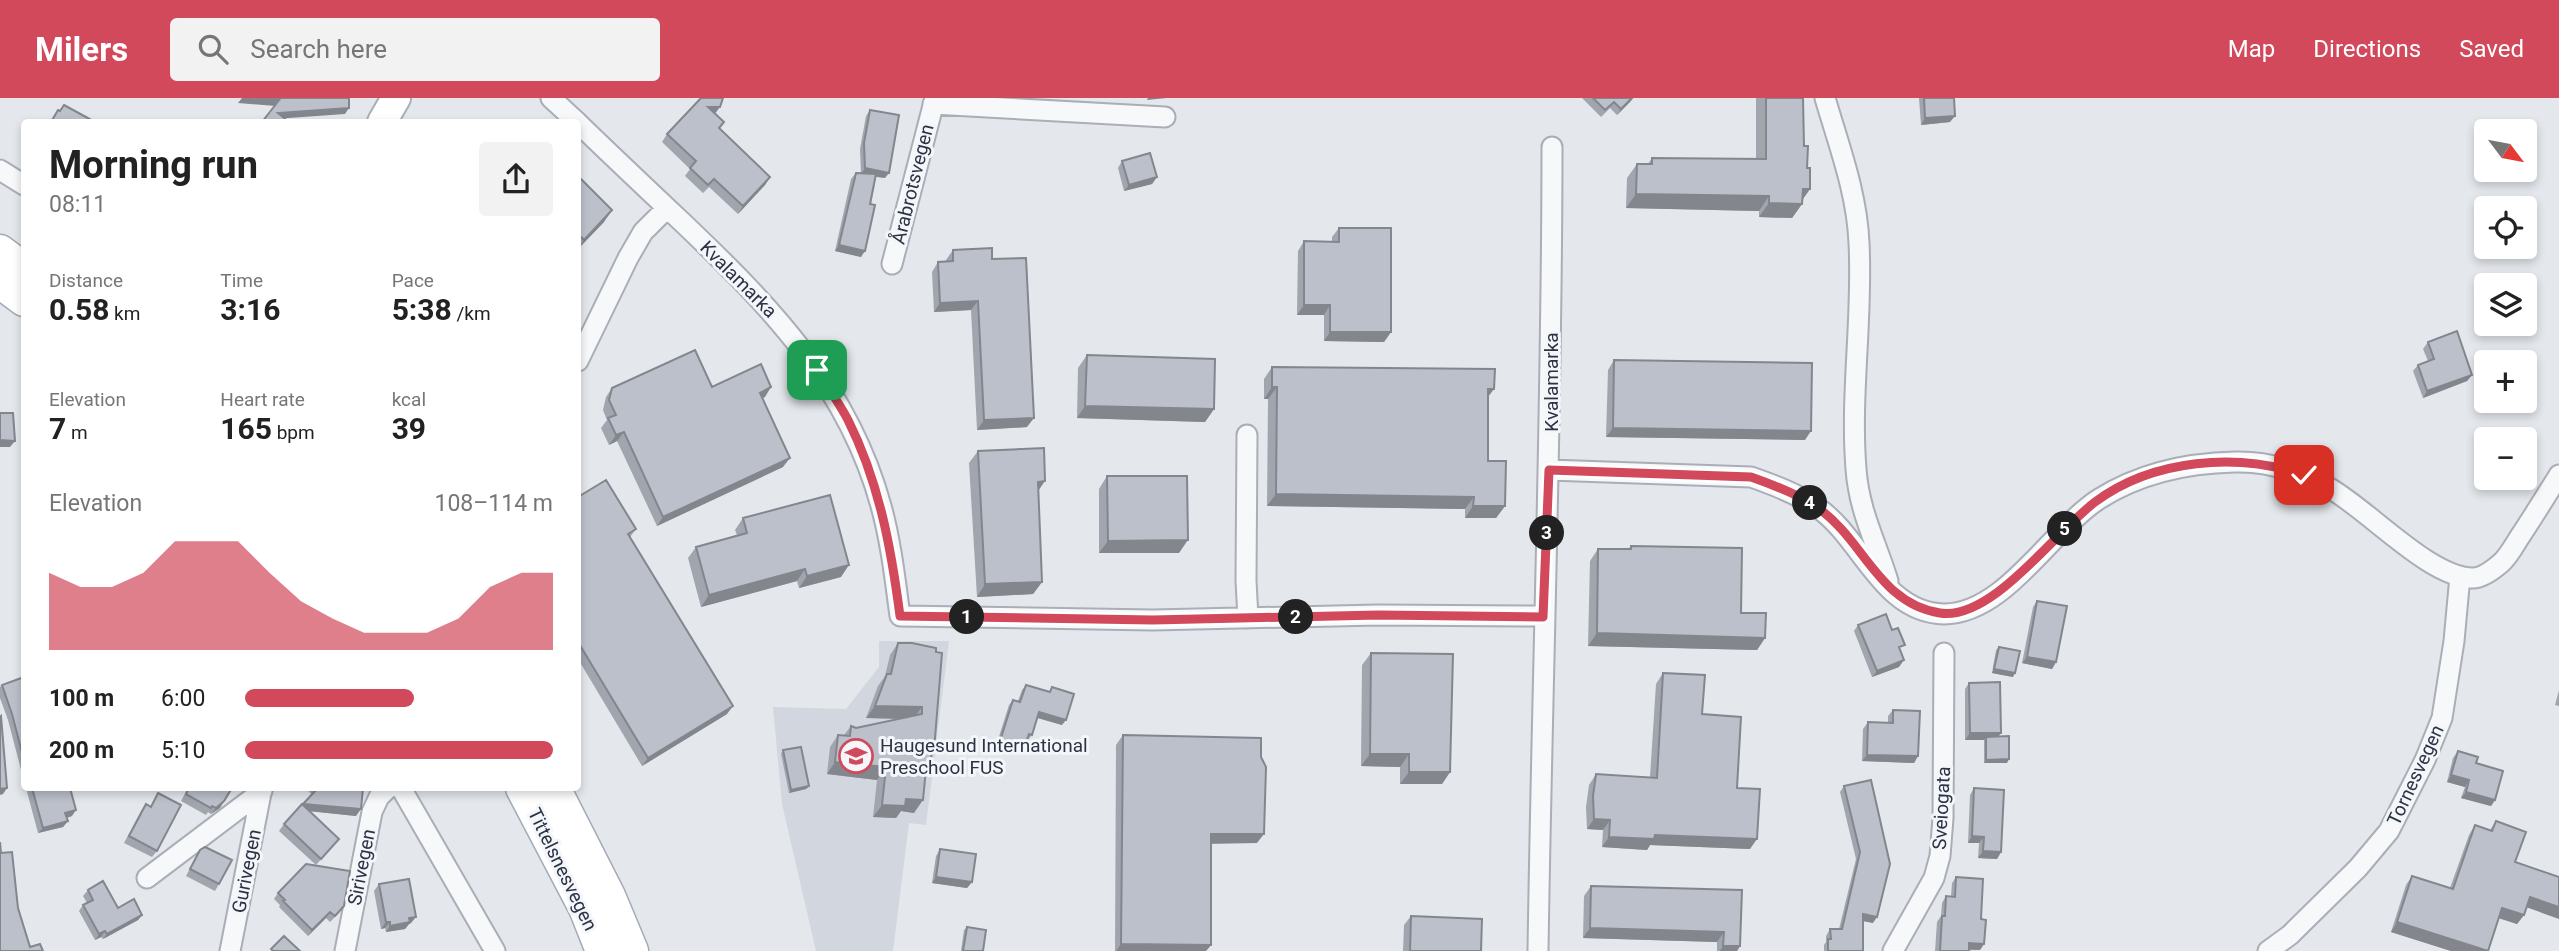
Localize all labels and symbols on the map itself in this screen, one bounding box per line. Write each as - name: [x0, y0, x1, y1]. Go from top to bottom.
- north arrow: [2474, 119, 2538, 182]
- street label: Årabrotsvegen: [886, 122, 939, 247]
- street label: Kvalamarka: [695, 236, 782, 323]
- street label: Kvalamarka: [1540, 332, 1563, 432]
- pin: [787, 340, 847, 400]
- pin: [2274, 445, 2334, 505]
- pin: 4: [1792, 486, 1828, 520]
- pin: 5: [2048, 512, 2082, 546]
- pin: 3: [1530, 516, 1564, 550]
- pin: 1: [950, 600, 984, 634]
- pin: 2: [1278, 600, 1314, 634]
- street label: Tornesvegen: [2382, 721, 2449, 829]
- place label: Haugesund International Preschool FUS: [880, 734, 1088, 779]
- school or university icon: Haugesund International Preschool FUS: [837, 737, 875, 775]
- street label: Sveiogata: [1928, 766, 1955, 850]
- street label: Tittelsnesvegen: [523, 804, 602, 934]
- street label: Gurivegen: [227, 827, 266, 915]
- street label: Sirivegen: [343, 827, 380, 907]

